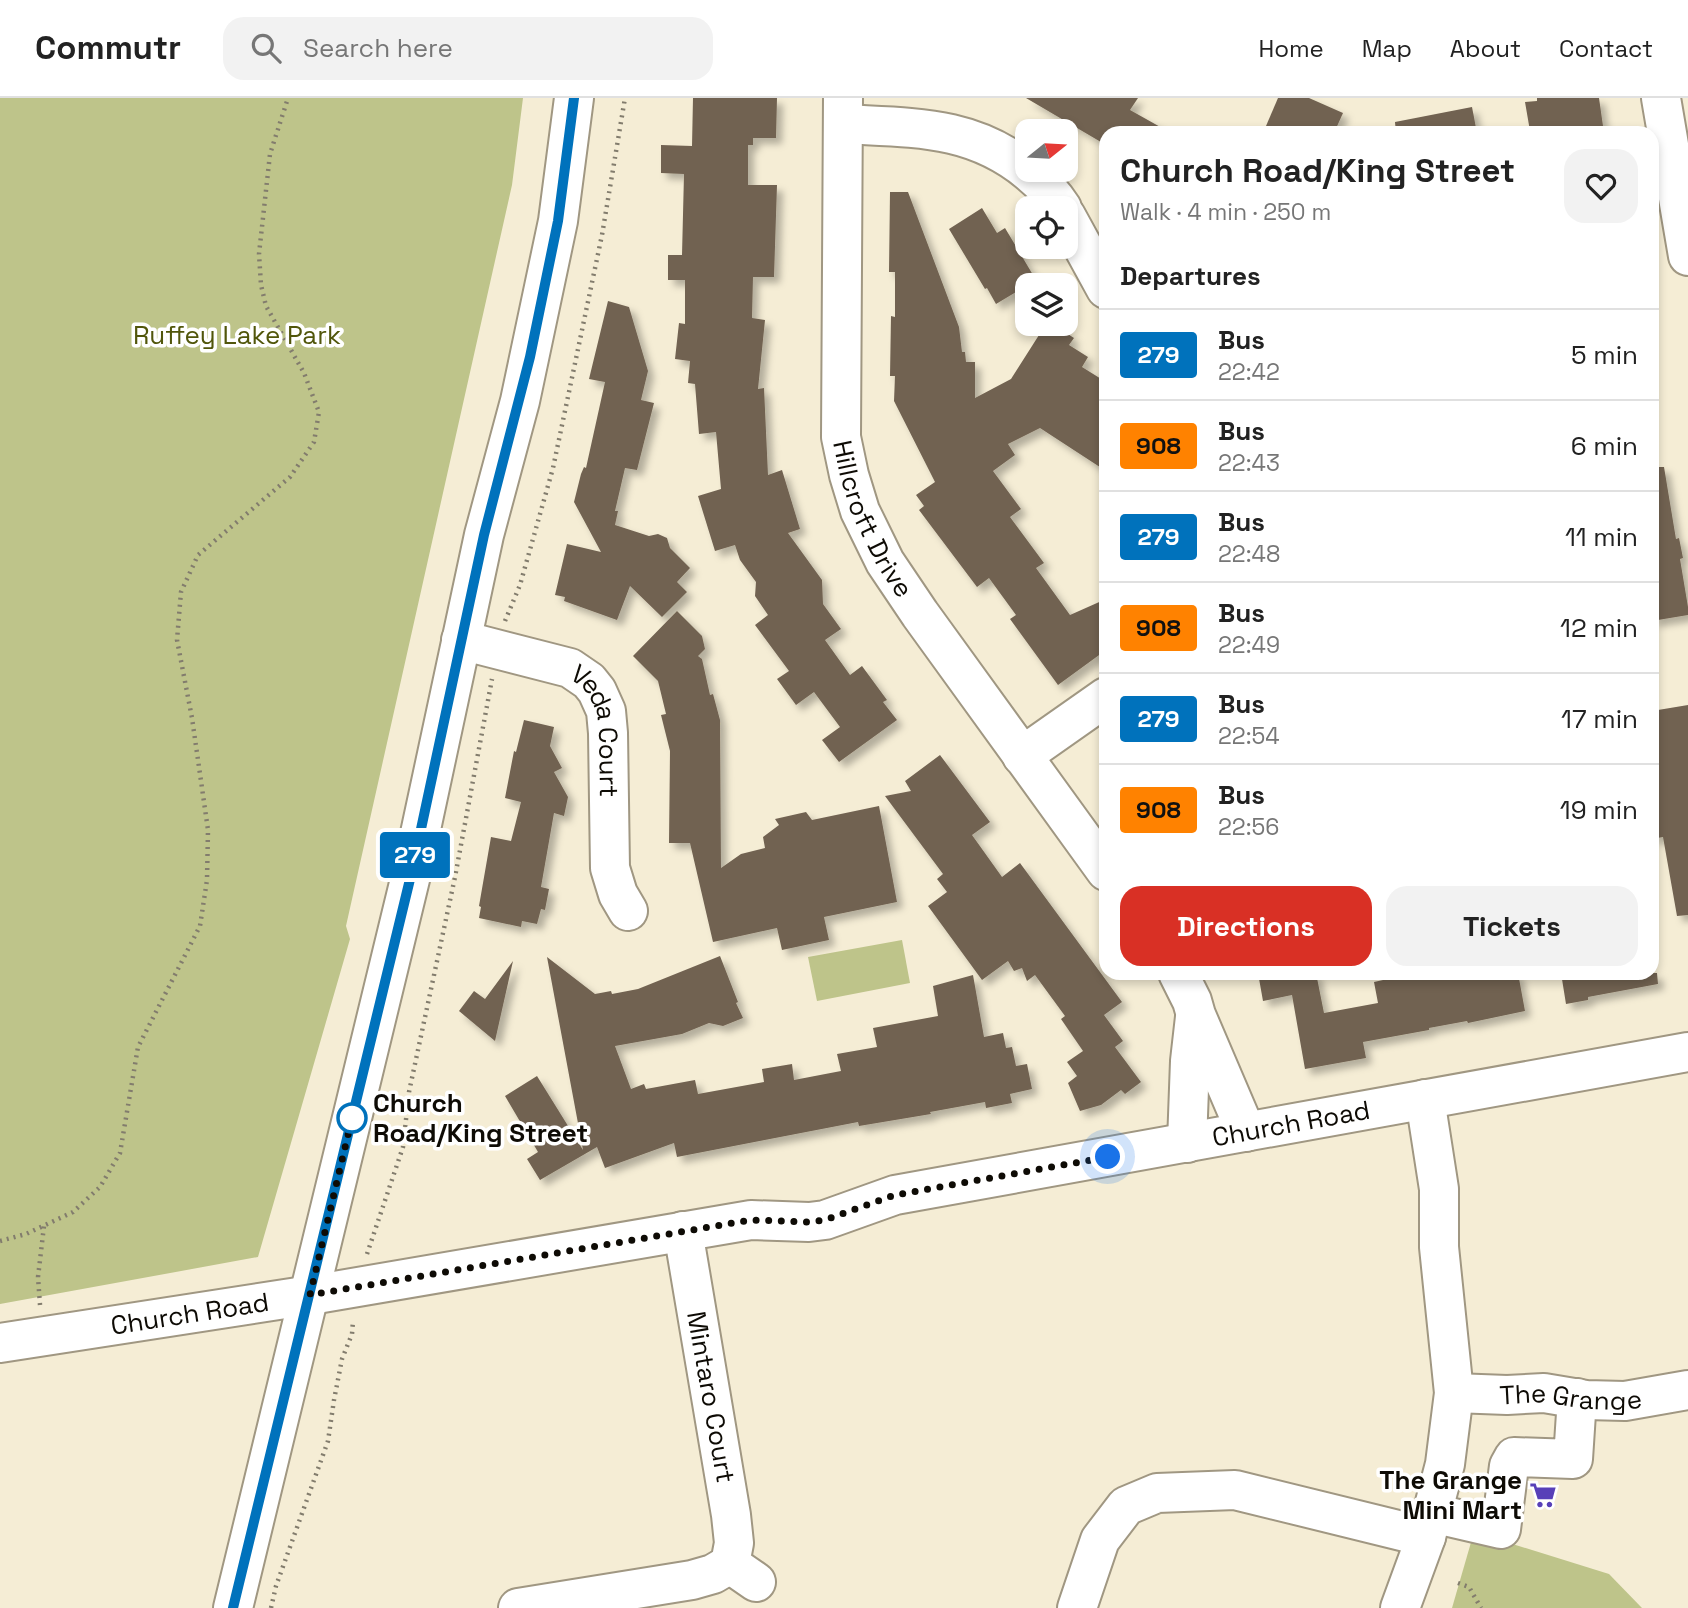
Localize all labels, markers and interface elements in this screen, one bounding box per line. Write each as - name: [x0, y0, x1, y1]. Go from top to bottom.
- search box: [223, 17, 713, 80]
- text: Commutr: [35, 27, 181, 69]
- icon: search: [247, 29, 285, 67]
- text: Search here: [303, 31, 453, 65]
- text: Home: [1258, 33, 1324, 64]
- text: Map: [1362, 33, 1412, 64]
- text: About: [1450, 33, 1521, 64]
- text: Contact: [1559, 33, 1653, 64]
- north arrow: [1015, 119, 1078, 182]
- map controls: [1015, 119, 1078, 336]
- button: heart: [1564, 149, 1638, 223]
- text: Church Road/King Street: [1120, 150, 1515, 192]
- button: locate: [1015, 196, 1078, 259]
- text: Walk · 4 min · 250 m: [1120, 197, 1331, 227]
- text: Departures: [1120, 259, 1261, 293]
- button: layers: [1015, 273, 1078, 336]
- park label: Ruffey Lake Park: [133, 318, 341, 352]
- text: Bus: [1218, 323, 1265, 357]
- text: 5 min: [1571, 338, 1638, 372]
- text: 279: [1137, 339, 1180, 370]
- text: 22:42: [1218, 357, 1280, 387]
- text: Bus: [1218, 414, 1265, 448]
- text: 6 min: [1571, 429, 1638, 463]
- text: 908: [1136, 430, 1181, 461]
- street label: Hillcroft Drive: [825, 437, 921, 604]
- text: 22:43: [1218, 448, 1280, 478]
- text: Bus: [1218, 505, 1265, 539]
- text: 11 min: [1565, 520, 1638, 554]
- text: 279: [1137, 521, 1180, 552]
- text: 22:48: [1218, 539, 1280, 569]
- text: Bus: [1218, 596, 1265, 630]
- text: 12 min: [1560, 611, 1638, 645]
- text: 908: [1136, 612, 1181, 643]
- text: 22:49: [1218, 630, 1280, 660]
- street label: Veda Court: [564, 657, 626, 798]
- text: Bus: [1218, 687, 1265, 721]
- text: 17 min: [1561, 702, 1638, 736]
- text: 279: [1137, 703, 1180, 734]
- text: 22:54: [1218, 721, 1280, 751]
- text: Bus: [1218, 778, 1265, 812]
- text: 19 min: [1560, 793, 1638, 827]
- text: 908: [1136, 794, 1181, 825]
- text: 22:56: [1218, 812, 1279, 842]
- line badge: 279: [375, 832, 455, 878]
- text: 279: [394, 839, 436, 870]
- button: Directions: [1120, 886, 1372, 966]
- button: Tickets: [1386, 886, 1638, 966]
- place label: Church Road/King Street: [373, 1086, 588, 1150]
- street label: Church Road: [1209, 1093, 1373, 1154]
- marker: Church Road/King Street: [337, 1103, 367, 1133]
- your location: [1090, 1139, 1125, 1174]
- street label: Church Road: [108, 1285, 271, 1343]
- street label: Mintaro Court: [679, 1308, 743, 1486]
- street label: The Grange: [1499, 1376, 1644, 1418]
- place label: The Grange Mini Mart: [1379, 1463, 1522, 1527]
- supermarket icon: The Grange Mini Mart: [1528, 1480, 1558, 1510]

